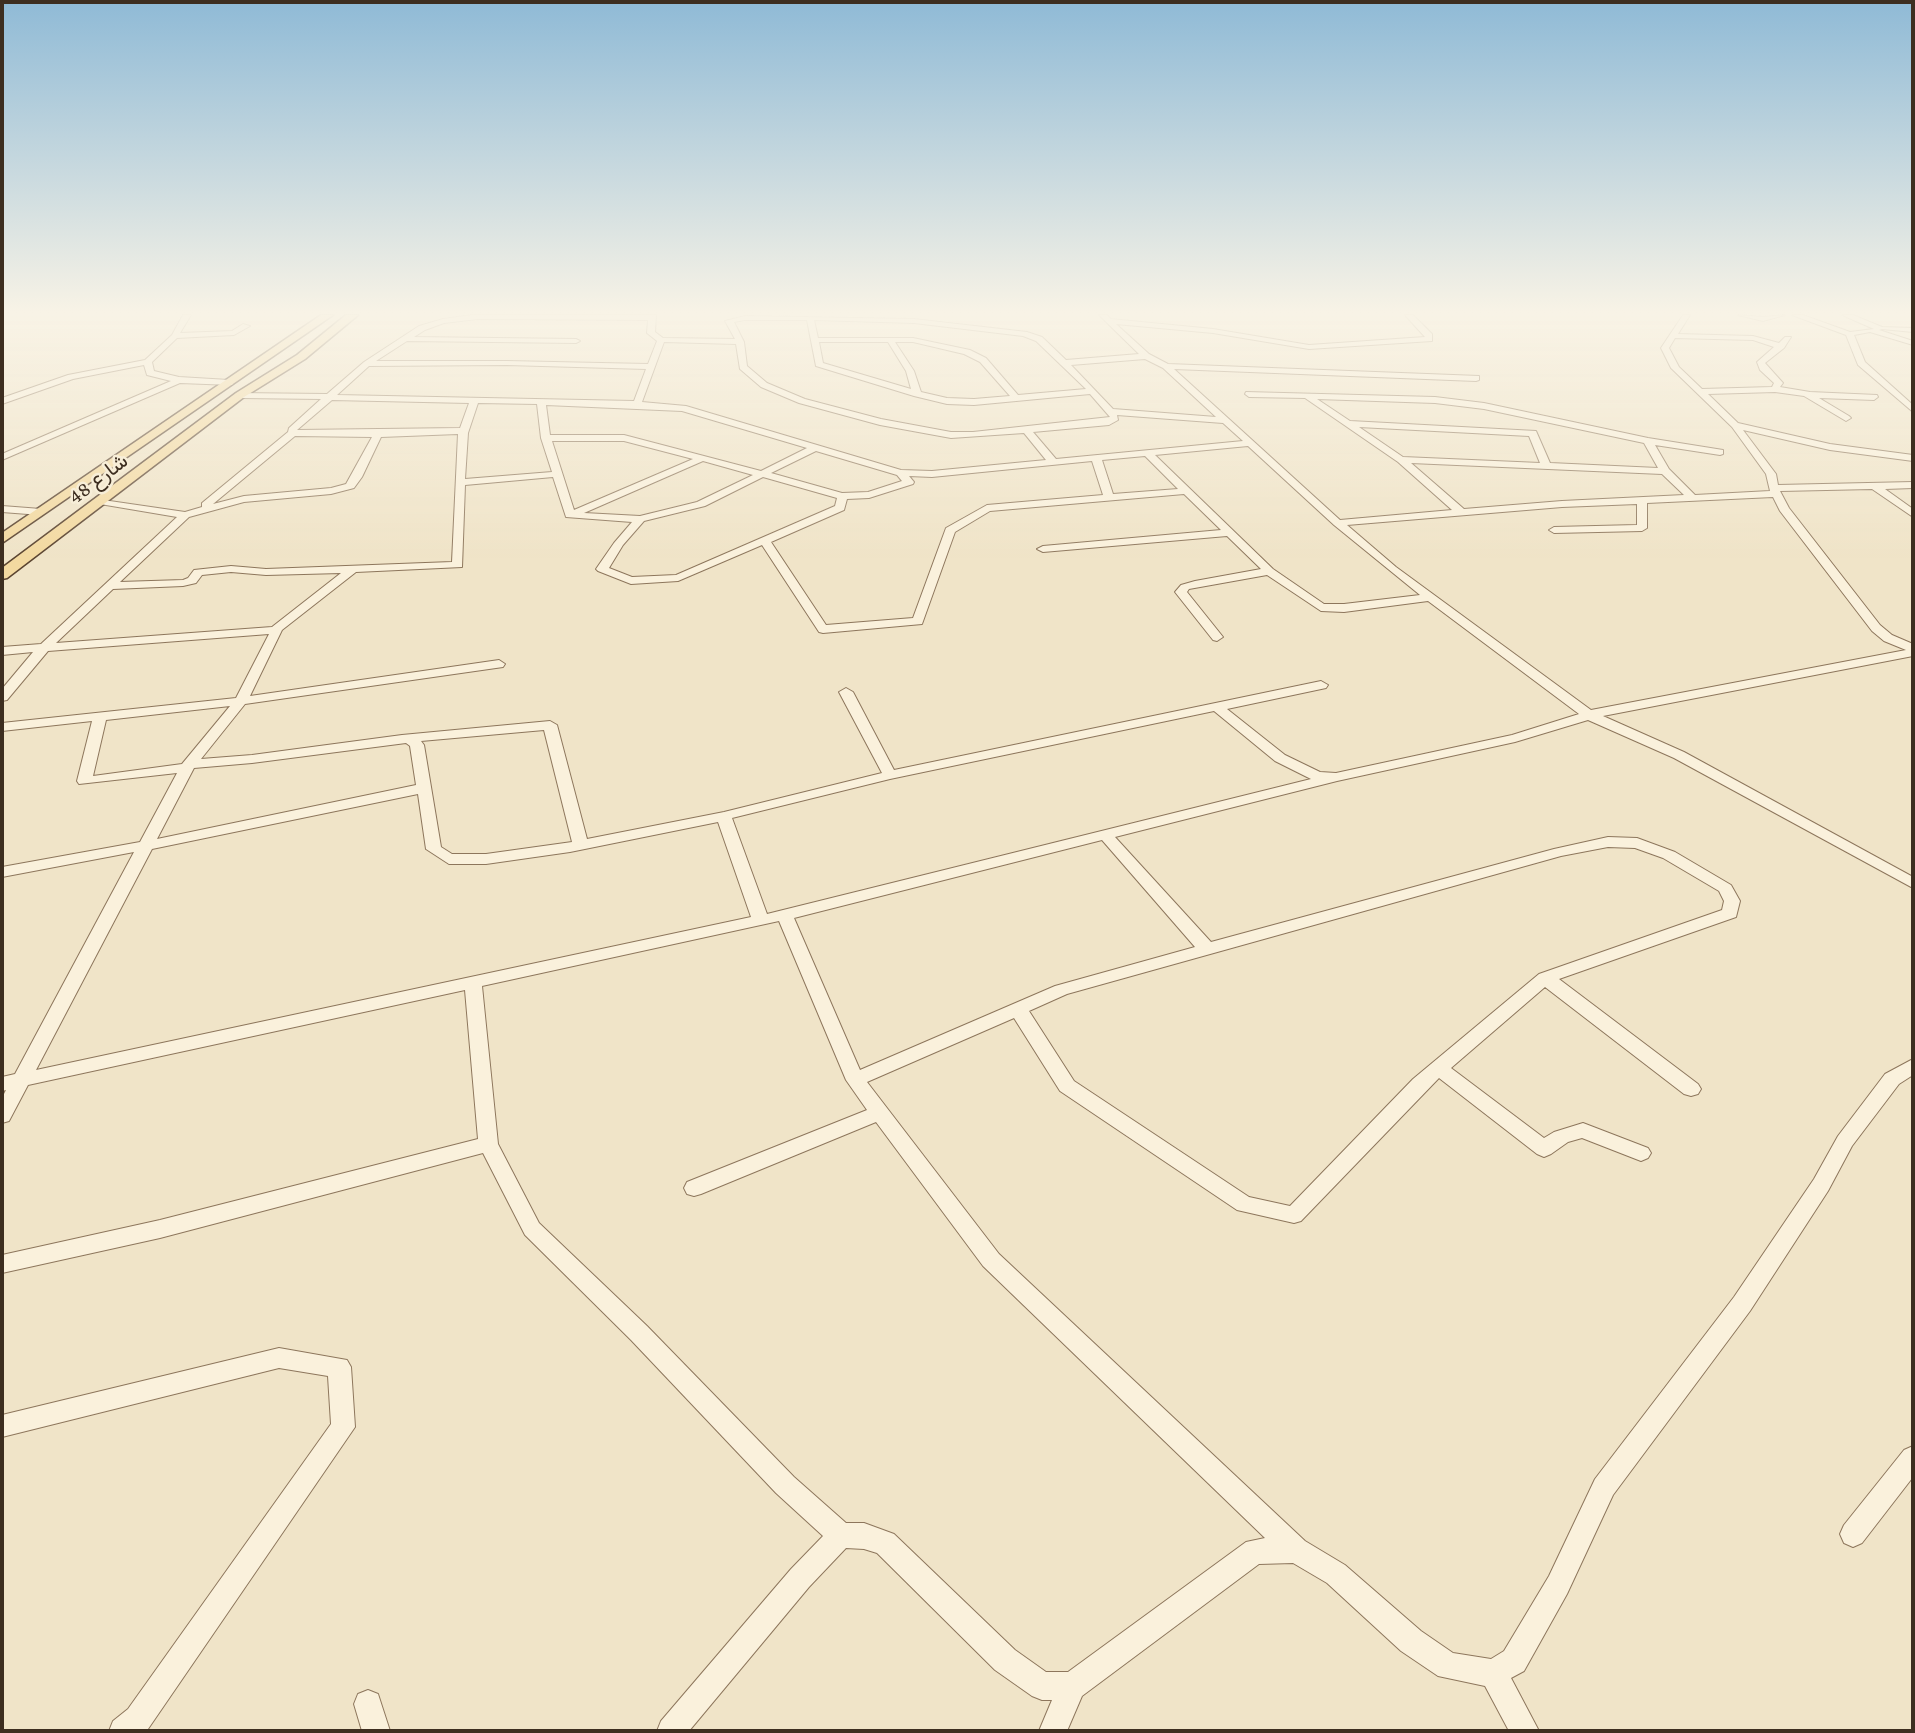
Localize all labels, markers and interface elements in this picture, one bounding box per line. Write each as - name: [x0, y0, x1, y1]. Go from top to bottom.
- street label: شارع 48: [63, 448, 133, 510]

